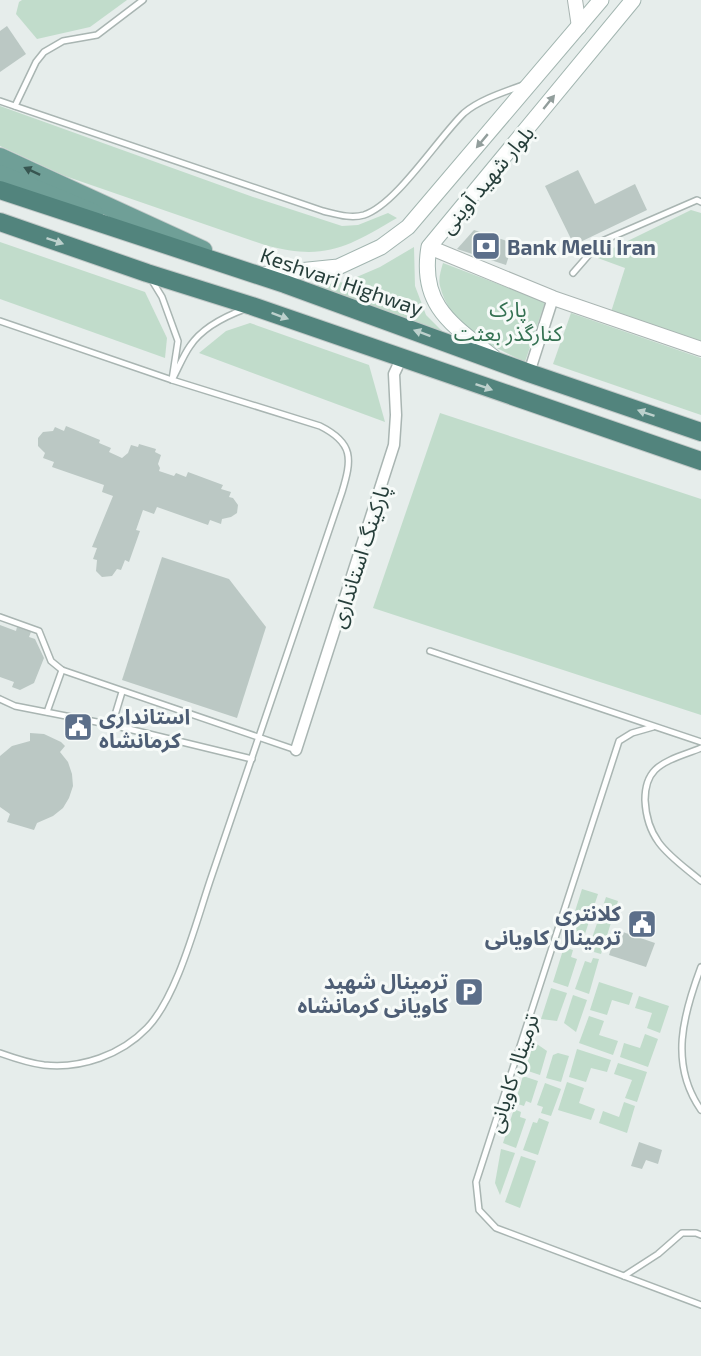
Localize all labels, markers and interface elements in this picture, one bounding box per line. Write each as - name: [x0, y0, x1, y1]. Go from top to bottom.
- one-way arrow: [542, 95, 555, 110]
- street label: بلوار شهید آوینی: [434, 120, 539, 239]
- one-way arrow: [476, 133, 489, 148]
- one-way arrow: [23, 167, 40, 176]
- bank icon: Bank Melli Iran: [470, 230, 502, 262]
- place label: Bank Melli Iran: [507, 234, 656, 259]
- one-way arrow: [46, 237, 64, 247]
- street label: Keshvari Highway: [257, 241, 427, 321]
- park label: پارک کنارگذر بعثت: [454, 296, 563, 346]
- one-way arrow: [271, 311, 289, 321]
- one-way arrow: [413, 328, 431, 338]
- one-way arrow: [475, 383, 493, 392]
- one-way arrow: [637, 408, 655, 417]
- street label: پارکینگ استانداری: [324, 481, 396, 631]
- place label: استانداری کرمانشاه: [99, 703, 190, 753]
- public building icon: استانداری کرمانشاه: [62, 711, 94, 743]
- place label: کلانتری ترمینال کاویانی: [485, 900, 621, 950]
- public building icon: کلانتری ترمینال کاویانی: [626, 908, 658, 940]
- place label: ترمینال شهید کاویانی کرمانشاه: [297, 968, 448, 1018]
- parking icon: ترمینال شهید کاویانی کرمانشاه: [453, 976, 485, 1008]
- street label: ترمینال کاویانی: [481, 1011, 544, 1136]

